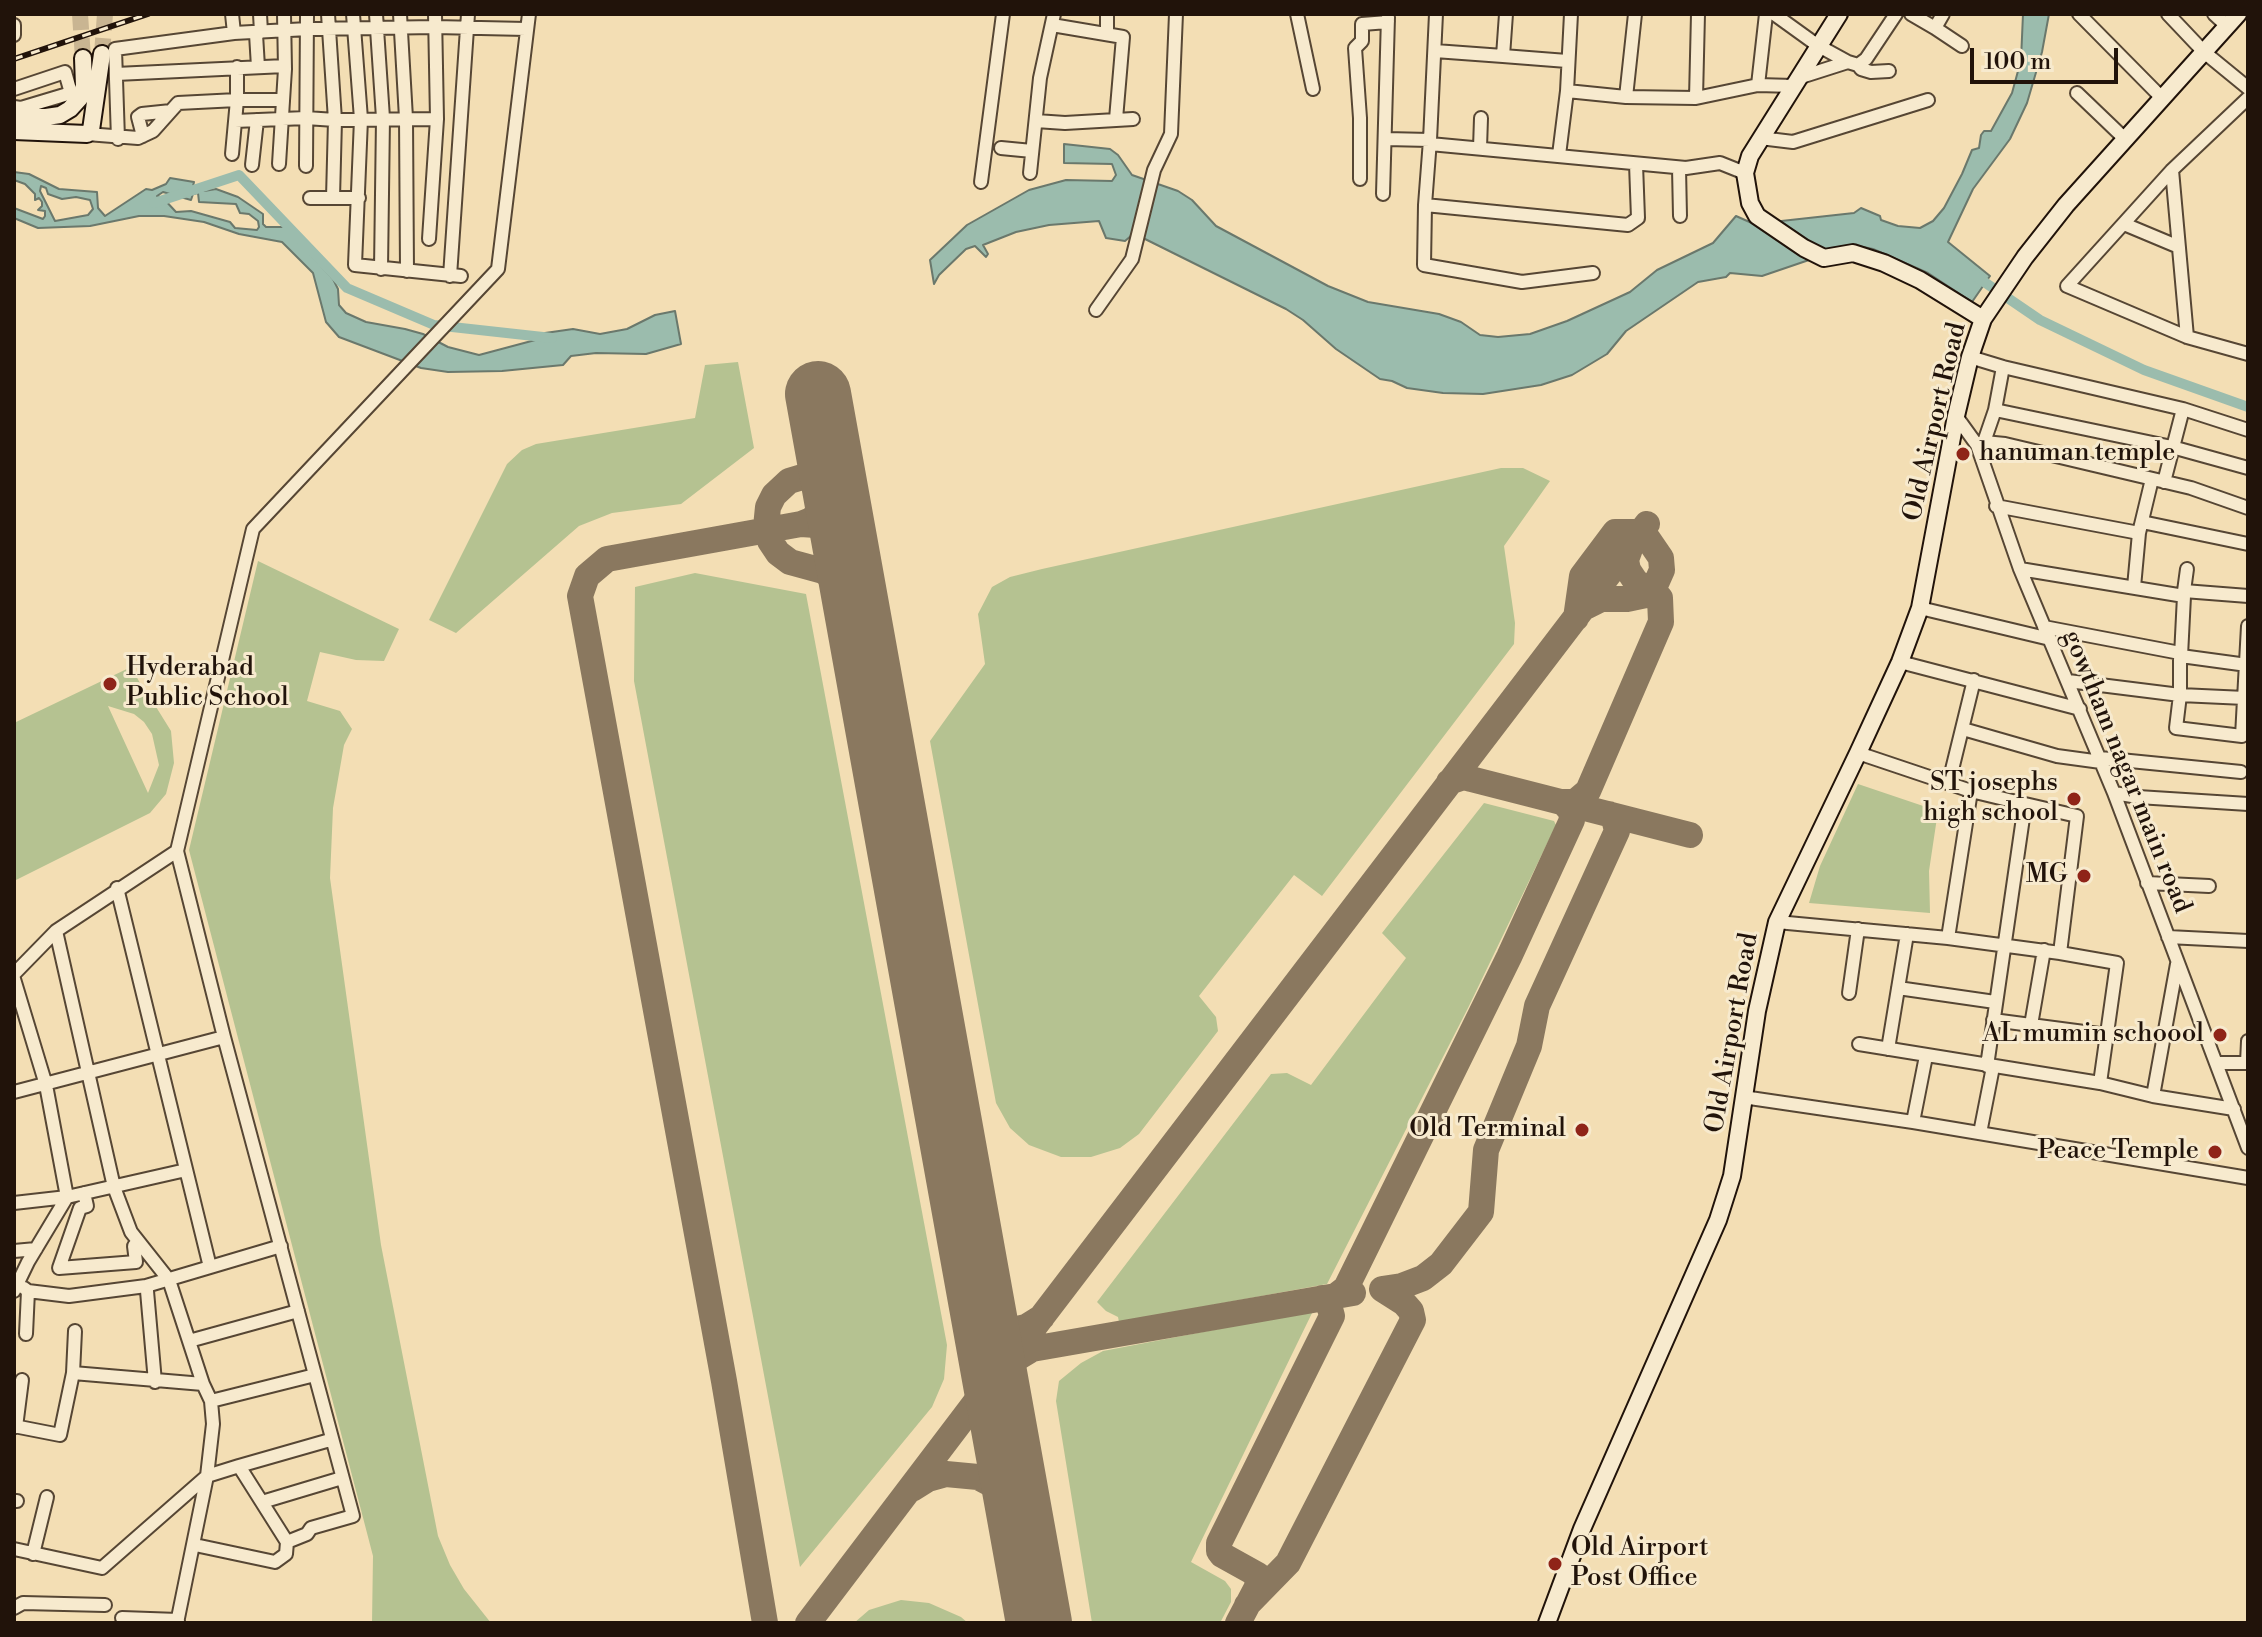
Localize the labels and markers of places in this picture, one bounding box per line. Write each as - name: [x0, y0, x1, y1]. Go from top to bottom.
- place label: hanuman temple: [1979, 438, 2175, 470]
- marker: hanuman temple: [1954, 445, 1972, 463]
- place label: Hyderabad Public School: [126, 653, 289, 714]
- marker: Hyderabad Public School: [101, 675, 119, 693]
- place label: ST josephs high school: [1923, 768, 2058, 830]
- marker: ST josephs high school: [2065, 790, 2083, 808]
- place label: MG: [2026, 860, 2068, 892]
- marker: MG: [2075, 867, 2093, 885]
- place label: AL mumin schoool: [1982, 1019, 2204, 1051]
- marker: AL mumin schoool: [2211, 1026, 2229, 1044]
- place label: Old Terminal: [1409, 1114, 1566, 1146]
- marker: Old Terminal: [1573, 1121, 1591, 1139]
- place label: Peace Temple: [2037, 1136, 2199, 1168]
- marker: Peace Temple: [2206, 1143, 2224, 1161]
- place label: Old Airport Post Office: [1571, 1533, 1708, 1594]
- marker: Old Airport Post Office: [1546, 1555, 1564, 1573]

